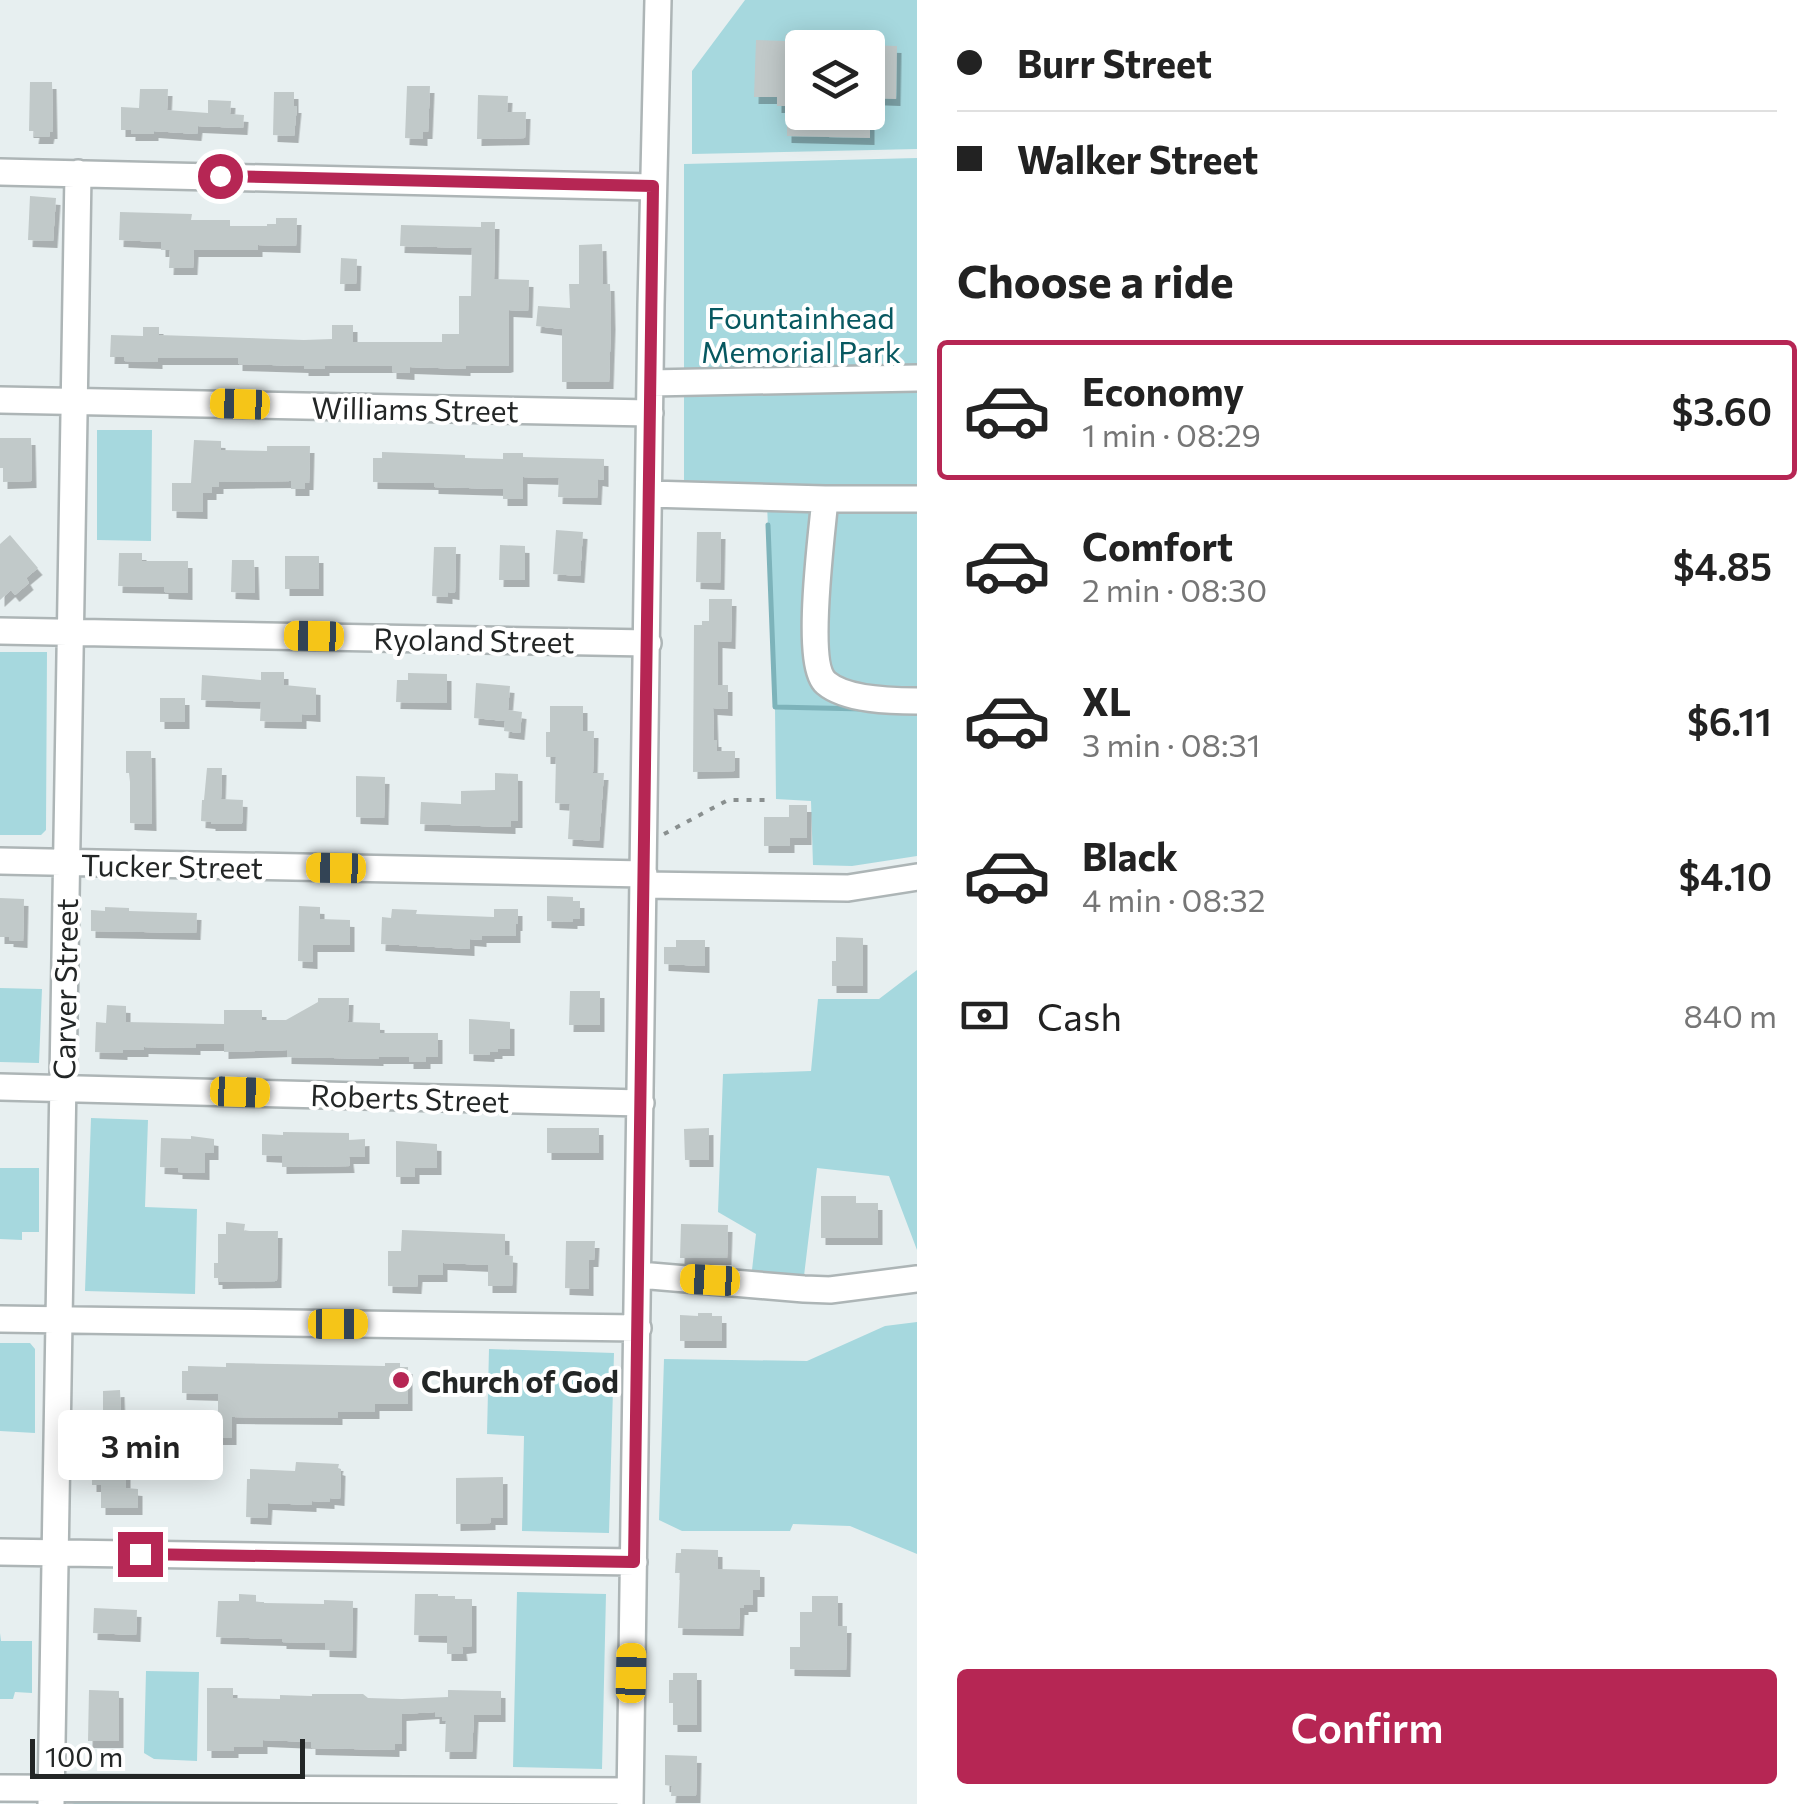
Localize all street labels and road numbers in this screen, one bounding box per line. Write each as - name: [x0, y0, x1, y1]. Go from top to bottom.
- street label: Williams Street: [311, 388, 519, 428]
- street label: Ryoland Street: [373, 619, 575, 659]
- street label: Tucker Street: [81, 845, 263, 885]
- street label: Carver Street: [44, 898, 84, 1080]
- street label: Roberts Street: [310, 1075, 510, 1119]

